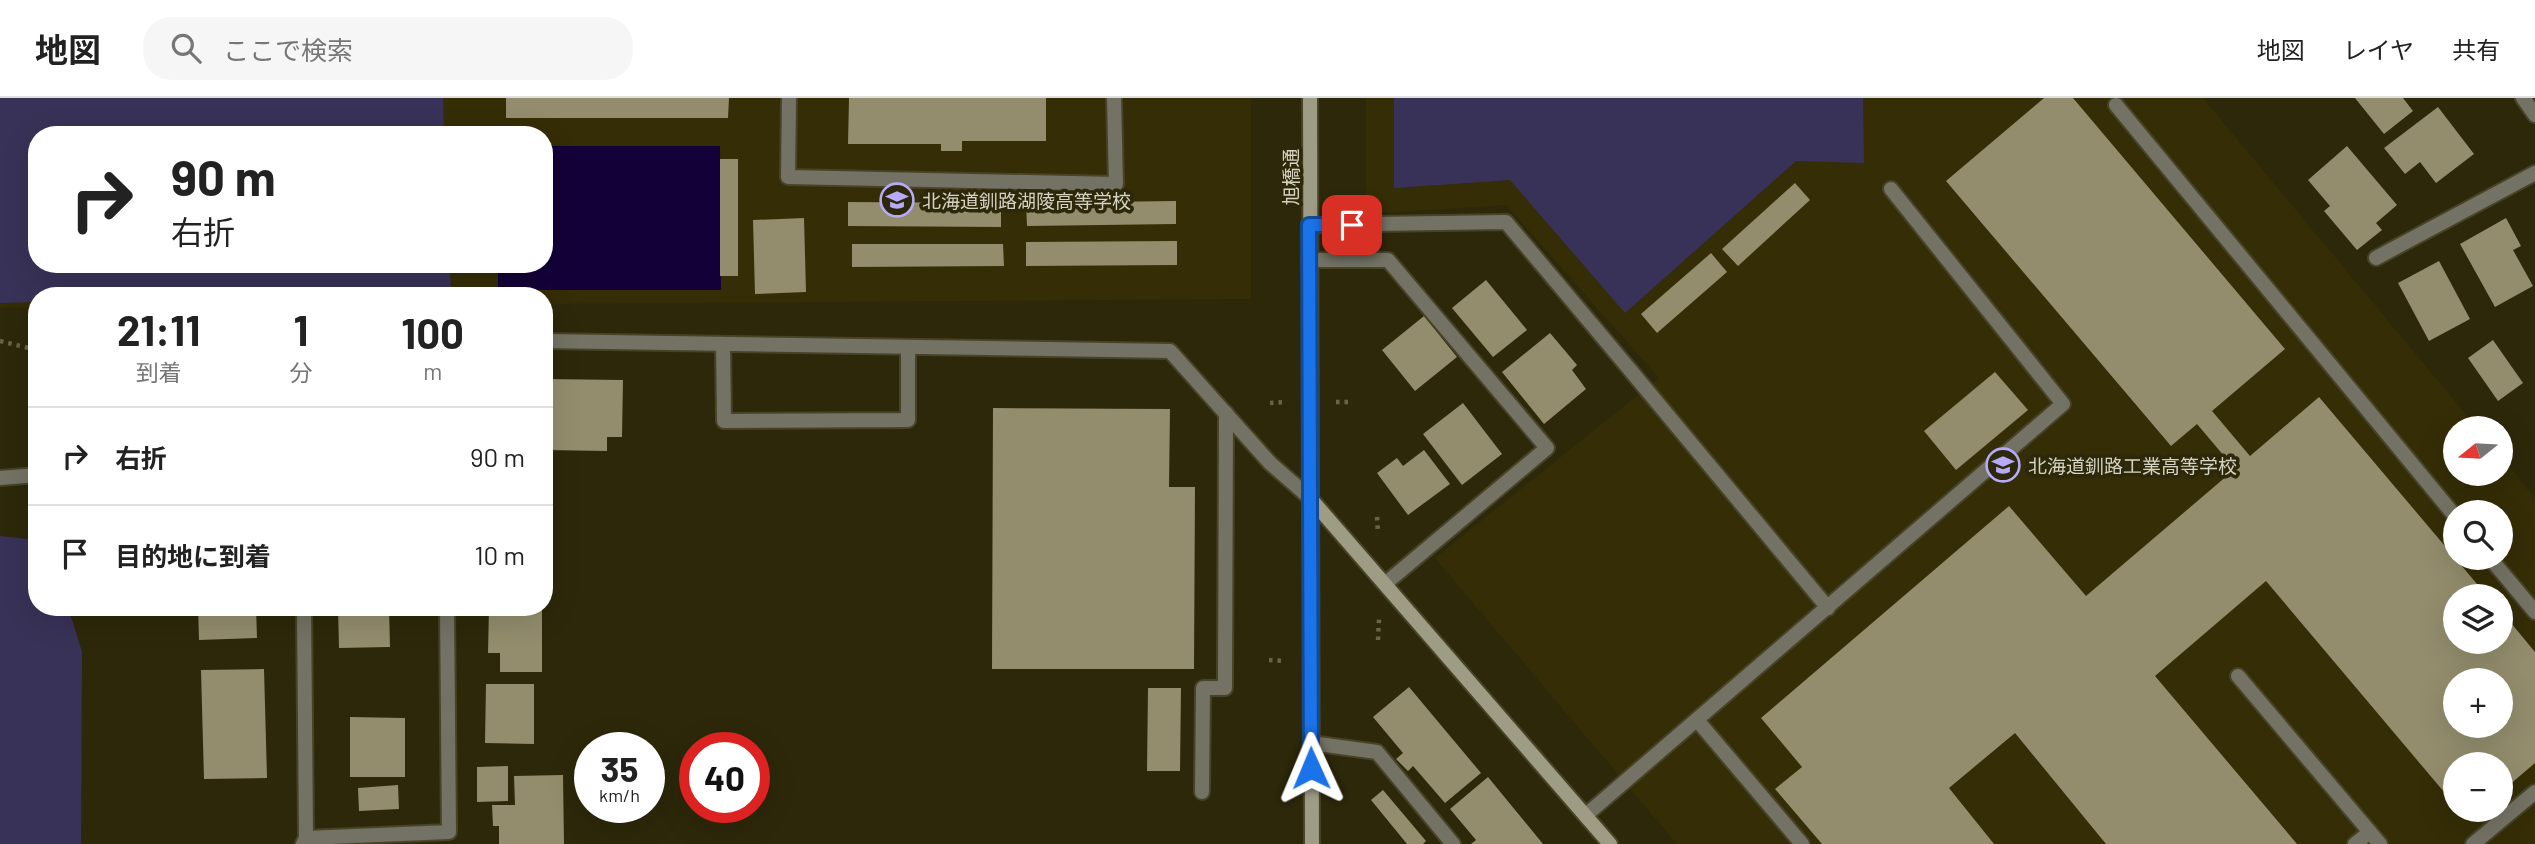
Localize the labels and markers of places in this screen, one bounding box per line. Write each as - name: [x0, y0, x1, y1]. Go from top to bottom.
- school or university icon: 北海道釧路湖陵高等学校: [878, 181, 916, 219]
- place label: 北海道釧路湖陵高等学校: [922, 189, 1131, 212]
- pin: [1322, 195, 1382, 255]
- school or university icon: 北海道釧路工業高等学校: [1984, 446, 2022, 484]
- place label: 北海道釧路工業高等学校: [2028, 454, 2237, 477]

